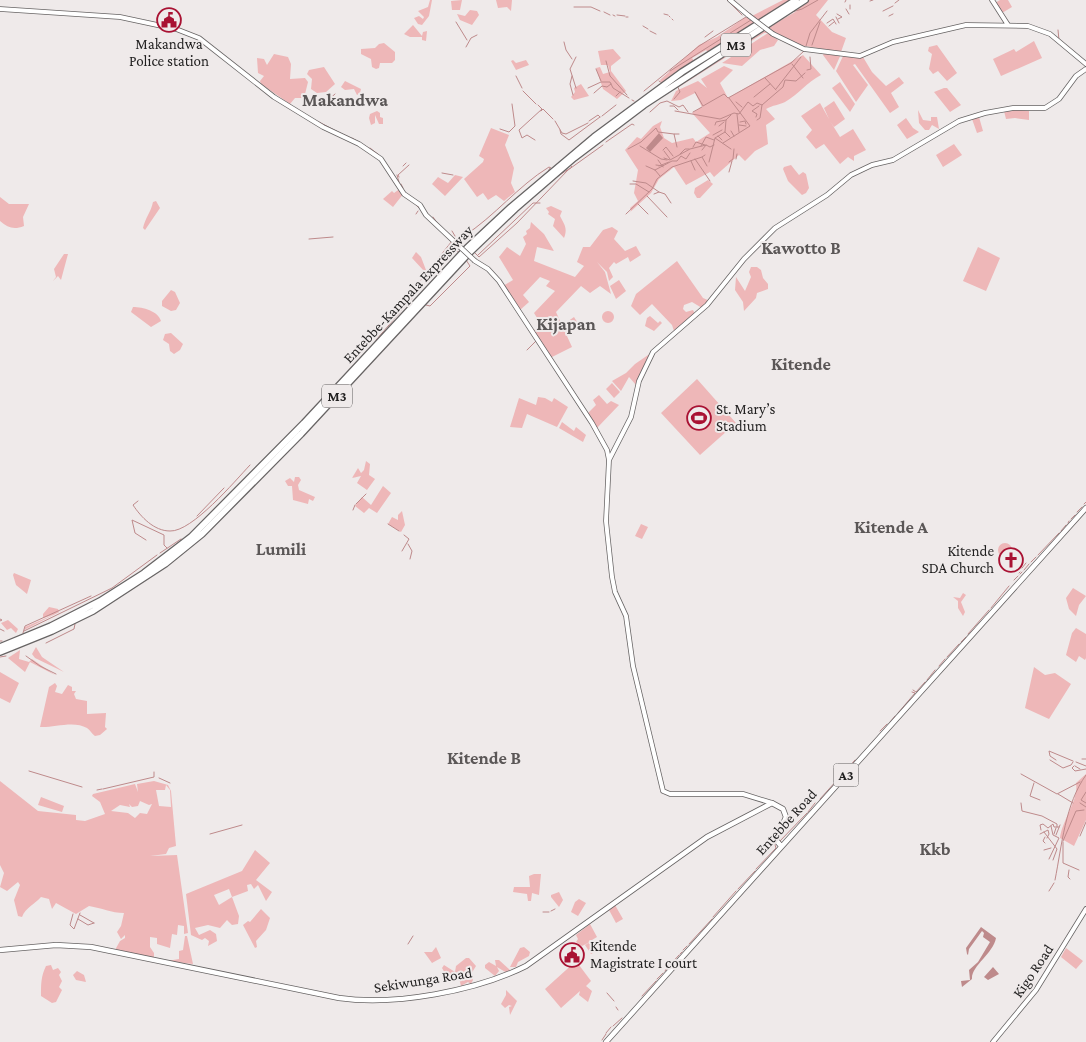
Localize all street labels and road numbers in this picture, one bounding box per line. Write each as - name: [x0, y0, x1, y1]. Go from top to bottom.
- road number: M3: [721, 34, 751, 56]
- street label: Entebbe-Kampala Expressway: [340, 222, 477, 367]
- road number: M3: [322, 384, 352, 408]
- road number: A3: [834, 764, 858, 786]
- street label: Entebbe Road: [752, 786, 820, 858]
- street label: Kigo Road: [1009, 941, 1057, 1001]
- street label: Sekiwunga Road: [373, 964, 473, 997]

